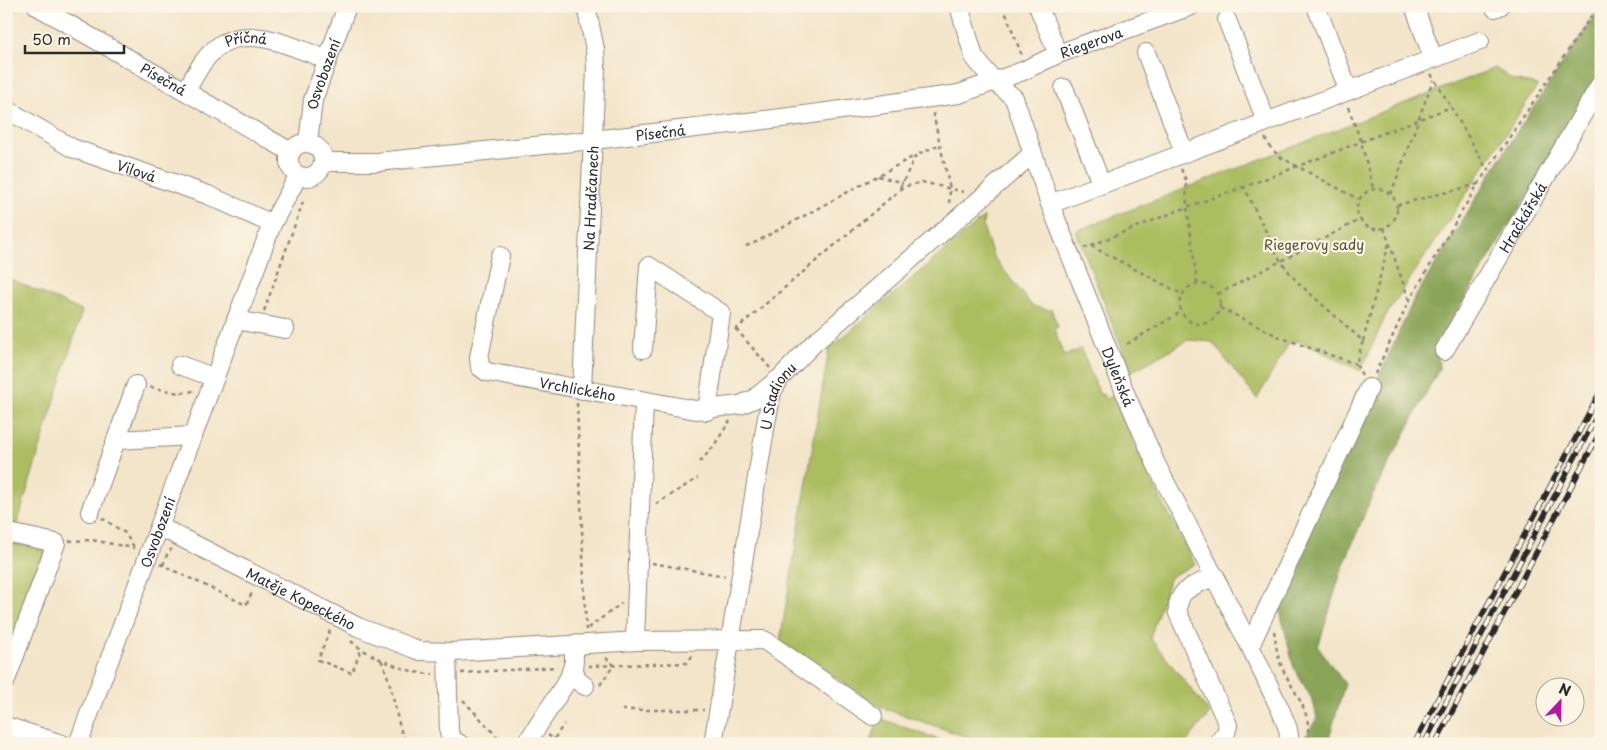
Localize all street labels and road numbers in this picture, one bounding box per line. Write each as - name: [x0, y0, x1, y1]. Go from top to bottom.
- street label: Riegerova: [1057, 21, 1126, 63]
- street label: Příčná: [221, 26, 269, 52]
- street label: Osvobození: [301, 36, 345, 111]
- street label: Písečná: [137, 57, 191, 100]
- street label: Písečná: [634, 119, 687, 145]
- street label: Na Hradčanech: [578, 145, 603, 251]
- street label: Vilová: [114, 154, 159, 187]
- street label: Hračkářská: [1493, 178, 1552, 256]
- street label: Dyleňská: [1097, 343, 1140, 410]
- street label: U Stadionu: [754, 357, 801, 432]
- street label: Vrchlického: [538, 371, 618, 406]
- street label: Osvobození: [134, 494, 180, 571]
- street label: Matěje Kopeckého: [243, 562, 359, 635]

